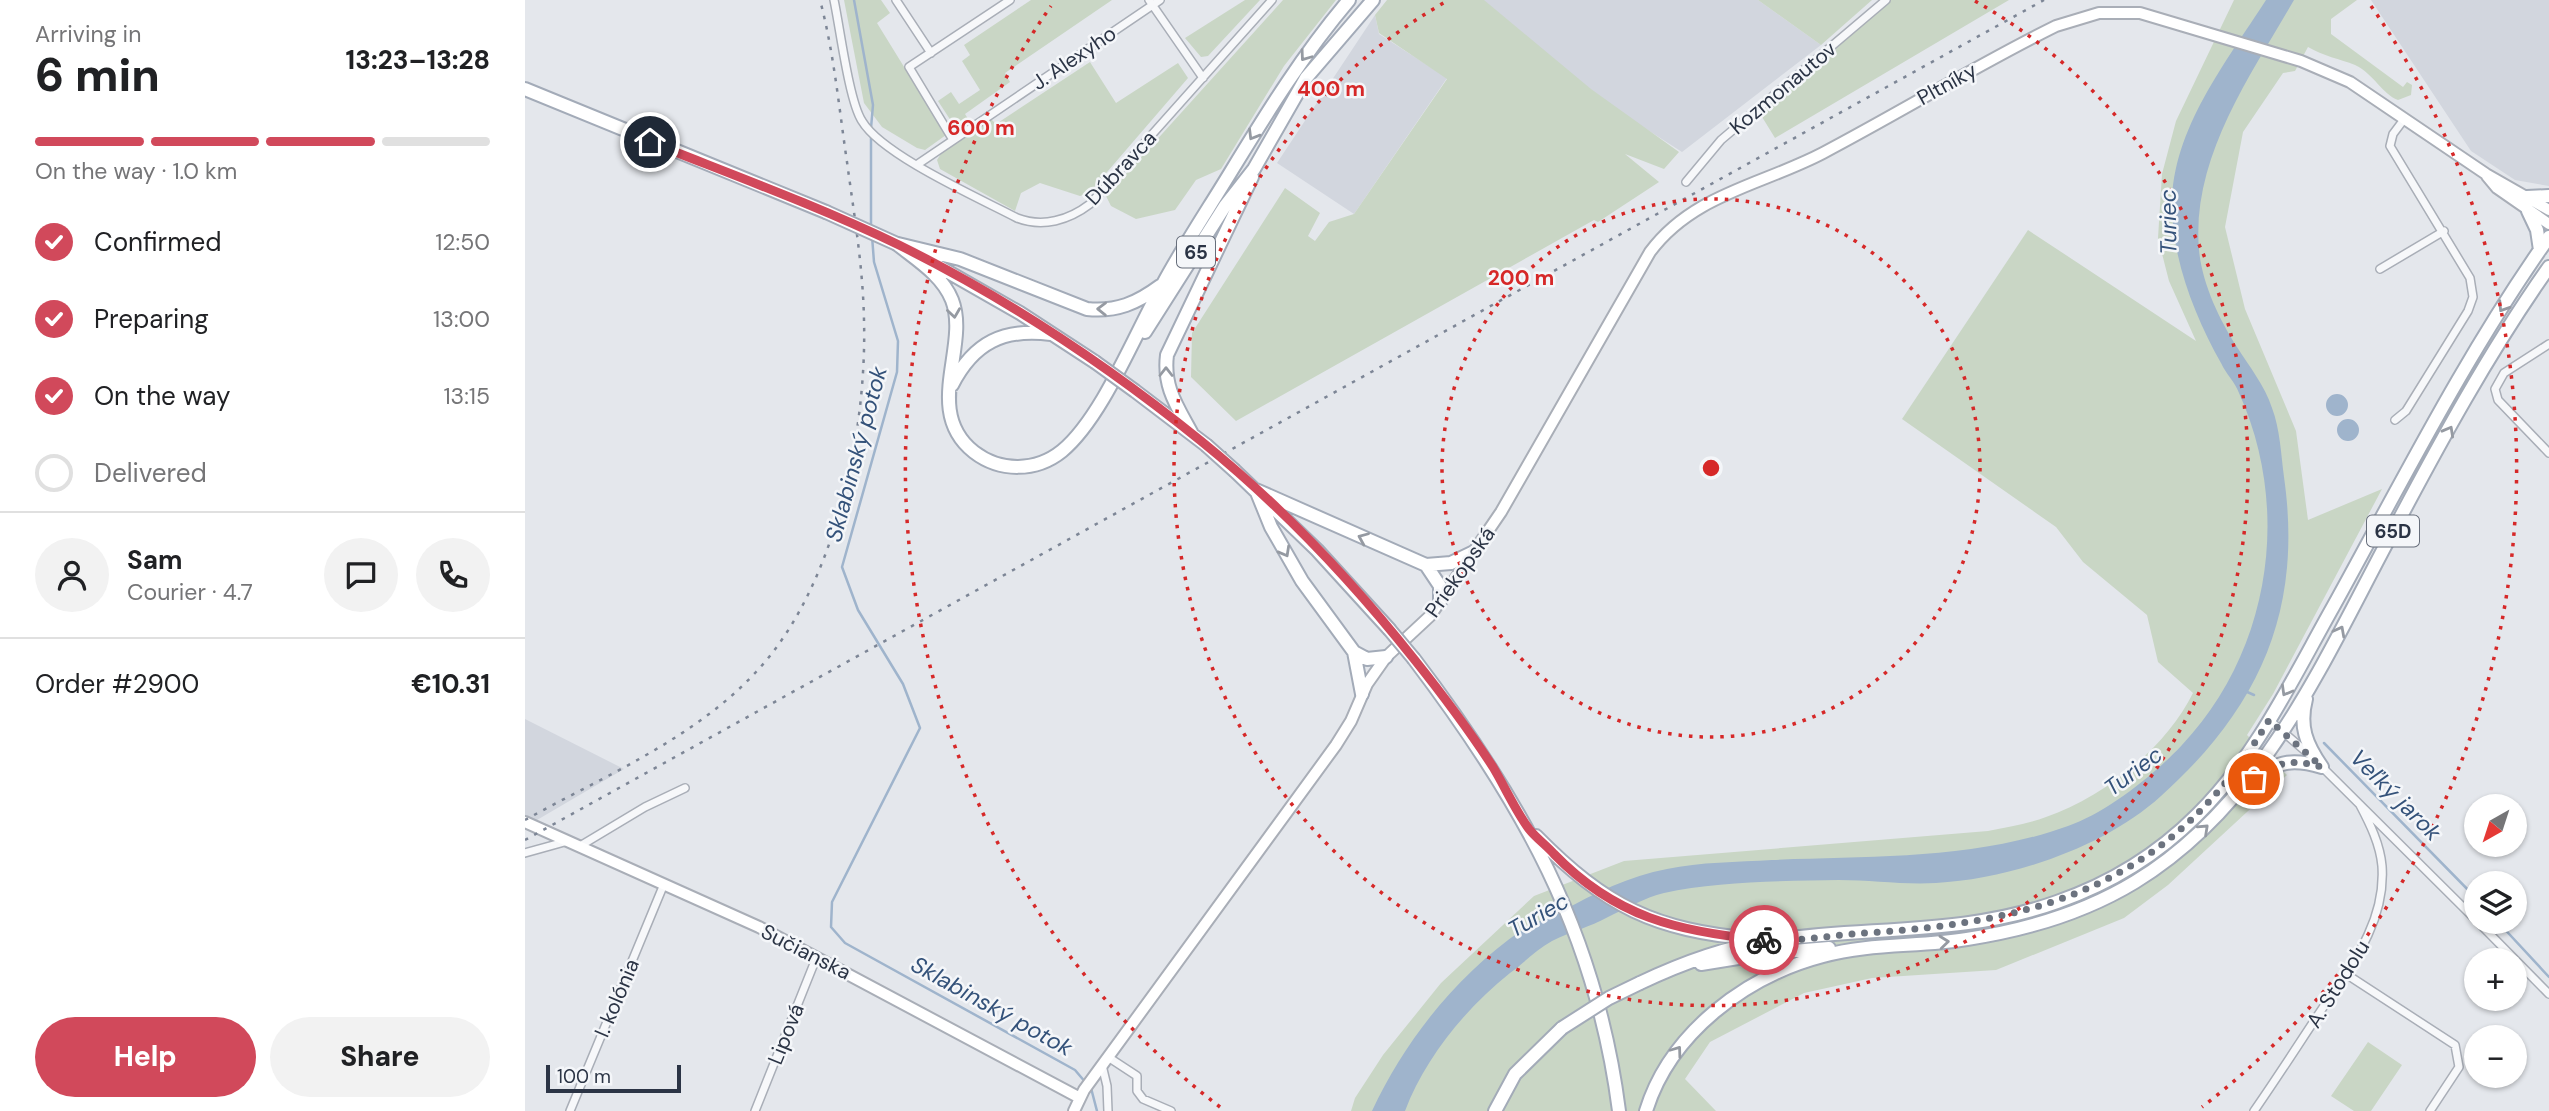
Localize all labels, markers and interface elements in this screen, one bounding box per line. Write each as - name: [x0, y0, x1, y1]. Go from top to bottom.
- text: Arriving in: [35, 19, 141, 49]
- street label: J. Alexyho: [1026, 19, 1122, 97]
- street label: Kozmonautov: [1724, 35, 1842, 141]
- text: 13:23–13:28: [346, 43, 490, 77]
- text: 6 min: [35, 45, 160, 105]
- one-way arrow: [1301, 48, 1313, 60]
- street label: Pltníky: [1912, 56, 1982, 112]
- text: 400 m: [1297, 75, 1365, 103]
- pin: [620, 112, 680, 172]
- text: 600 m: [947, 114, 1015, 142]
- icon: home: [631, 123, 669, 161]
- street label: Dúbravca: [1079, 125, 1163, 211]
- one-way arrow: [1249, 128, 1262, 141]
- text: On the way · 1.0 km: [35, 156, 237, 186]
- water label: Turiec: [2152, 189, 2184, 255]
- icon: check: [35, 223, 73, 261]
- text: Confirmed: [94, 225, 221, 259]
- text: 12:50: [435, 227, 490, 257]
- road number: 65: [1177, 236, 1215, 268]
- text: 200 m: [1488, 264, 1554, 292]
- icon: check: [35, 300, 73, 338]
- one-way arrow: [2498, 300, 2511, 313]
- one-way arrow: [1096, 301, 1107, 317]
- text: Preparing: [94, 302, 209, 336]
- text: 13:00: [433, 304, 490, 334]
- one-way arrow: [946, 307, 961, 319]
- water label: Sklabinský potok: [818, 363, 894, 545]
- one-way arrow: [1158, 366, 1174, 377]
- icon: check: [35, 377, 73, 415]
- text: On the way: [94, 379, 230, 413]
- text: 13:15: [443, 381, 490, 411]
- one-way arrow: [2441, 425, 2454, 438]
- text: Delivered: [94, 456, 207, 490]
- centre of rings: [1699, 456, 1723, 480]
- road number: 65D: [2367, 516, 2419, 546]
- street label: Priekopská: [1418, 521, 1502, 623]
- one-way arrow: [1358, 533, 1370, 547]
- button: person: [35, 538, 109, 612]
- button: chat: [324, 538, 398, 612]
- button: phone: [416, 538, 490, 612]
- text: Sam: [127, 543, 182, 577]
- one-way arrow: [1277, 545, 1290, 557]
- text: Courier · 4.7: [127, 577, 253, 607]
- one-way arrow: [2332, 625, 2345, 638]
- text: Order #2900: [35, 667, 199, 701]
- text: €10.31: [411, 667, 490, 701]
- one-way arrow: [2281, 684, 2294, 697]
- water label: Turiec: [2098, 739, 2168, 803]
- water label: Veľký jarok: [2344, 743, 2448, 847]
- pin: [2224, 749, 2284, 809]
- icon: bag: [2235, 760, 2273, 798]
- north arrow: [2464, 794, 2527, 858]
- map controls: [2464, 794, 2527, 1088]
- one-way arrow: [2196, 825, 2209, 837]
- button: layers: [2464, 871, 2527, 934]
- water label: Turiec: [1502, 886, 1574, 944]
- courier: [1729, 905, 1799, 975]
- street label: Sučianska: [756, 917, 856, 987]
- icon: bike: [1745, 921, 1783, 959]
- one-way arrow: [1939, 935, 1950, 950]
- street label: A. Stodolu: [2300, 935, 2376, 1033]
- button: +: [2464, 948, 2527, 1011]
- water label: Sklabinský potok: [906, 949, 1078, 1063]
- street label: I. kolónia: [588, 955, 646, 1041]
- street label: Lipová: [761, 999, 811, 1069]
- button: Help: [35, 1017, 256, 1097]
- button: Share: [270, 1017, 490, 1097]
- button: −: [2464, 1025, 2527, 1088]
- one-way arrow: [1669, 1046, 1681, 1059]
- scale bar: [546, 1062, 681, 1094]
- text: 100 m: [557, 1064, 611, 1089]

